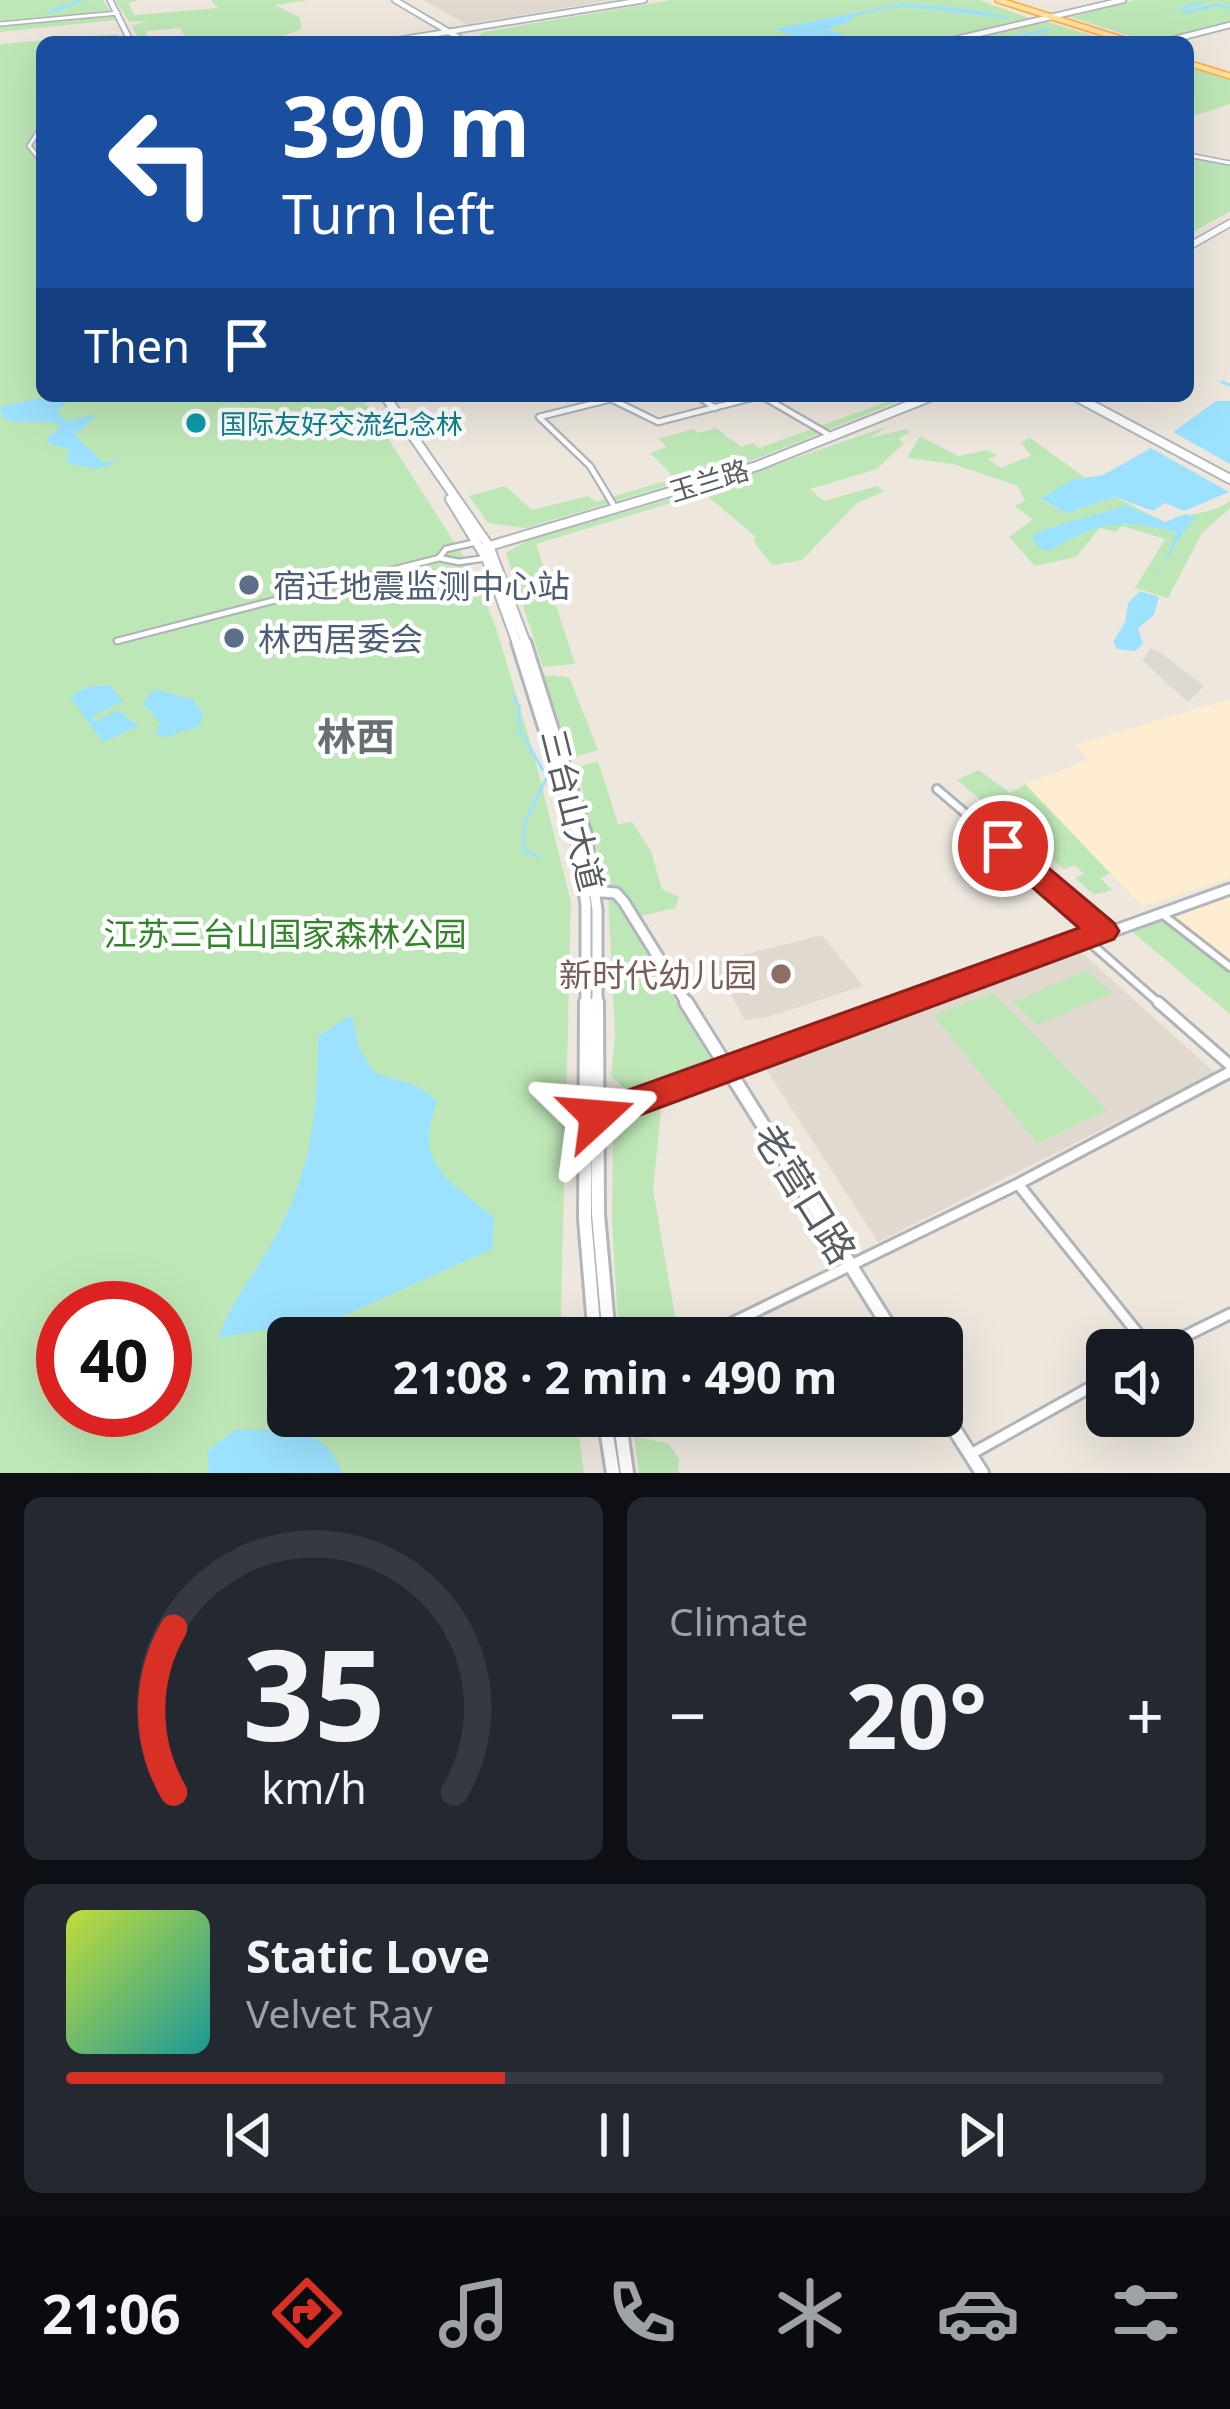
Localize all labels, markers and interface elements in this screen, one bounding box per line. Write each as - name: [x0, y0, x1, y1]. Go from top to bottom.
- text: 390 m: [282, 67, 530, 182]
- icon: left: [84, 84, 240, 240]
- text: Turn left: [282, 176, 495, 250]
- icon: arrive: [214, 312, 280, 378]
- text: Then: [84, 315, 190, 376]
- place label: 国际友好交流纪念林: [220, 405, 463, 442]
- marker: 国际友好交流纪念林: [183, 410, 209, 436]
- street label: 玉兰路: [665, 450, 753, 510]
- place label: 宿迁地震监测中心站: [273, 563, 570, 608]
- marker: 宿迁地震监测中心站: [236, 572, 262, 598]
- place label: 林西居委会: [258, 616, 423, 661]
- marker: 林西居委会: [221, 625, 247, 651]
- district label: 林西: [317, 709, 395, 762]
- street label: 三台山大道: [531, 725, 615, 895]
- pin: [952, 795, 1054, 897]
- icon: arrive: [970, 813, 1036, 879]
- park label: 江苏三台山国家森林公园: [104, 911, 467, 956]
- place label: 新时代幼儿园: [559, 952, 757, 997]
- marker: 新时代幼儿园: [768, 961, 794, 987]
- position arrow: [534, 1053, 660, 1179]
- street label: 老营口路: [742, 1113, 870, 1273]
- speed limit sign: 40: [36, 1281, 192, 1437]
- map controls: [1086, 1329, 1194, 1437]
- button: sound: [1086, 1329, 1194, 1437]
- text: 21:08 · 2 min · 490 m: [393, 1346, 837, 1407]
- text: Climate: [669, 1594, 808, 1647]
- text: 35: [242, 1608, 385, 1778]
- text: 20°: [846, 1653, 987, 1775]
- text: −: [669, 1669, 707, 1759]
- text: +: [1126, 1669, 1164, 1759]
- text: km/h: [261, 1757, 366, 1816]
- text: Static Love: [246, 1925, 490, 1986]
- text: Velvet Ray: [246, 1986, 433, 2039]
- icon: previous: [216, 2102, 282, 2168]
- icon: pause: [582, 2102, 648, 2168]
- icon: next: [948, 2102, 1014, 2168]
- icon: directions: [265, 2271, 349, 2355]
- icon: music: [432, 2271, 516, 2355]
- icon: phone: [600, 2271, 684, 2355]
- icon: climate: [768, 2271, 852, 2355]
- icon: car: [936, 2271, 1020, 2355]
- icon: filters: [1104, 2271, 1188, 2355]
- text: 21:06: [42, 2276, 181, 2350]

